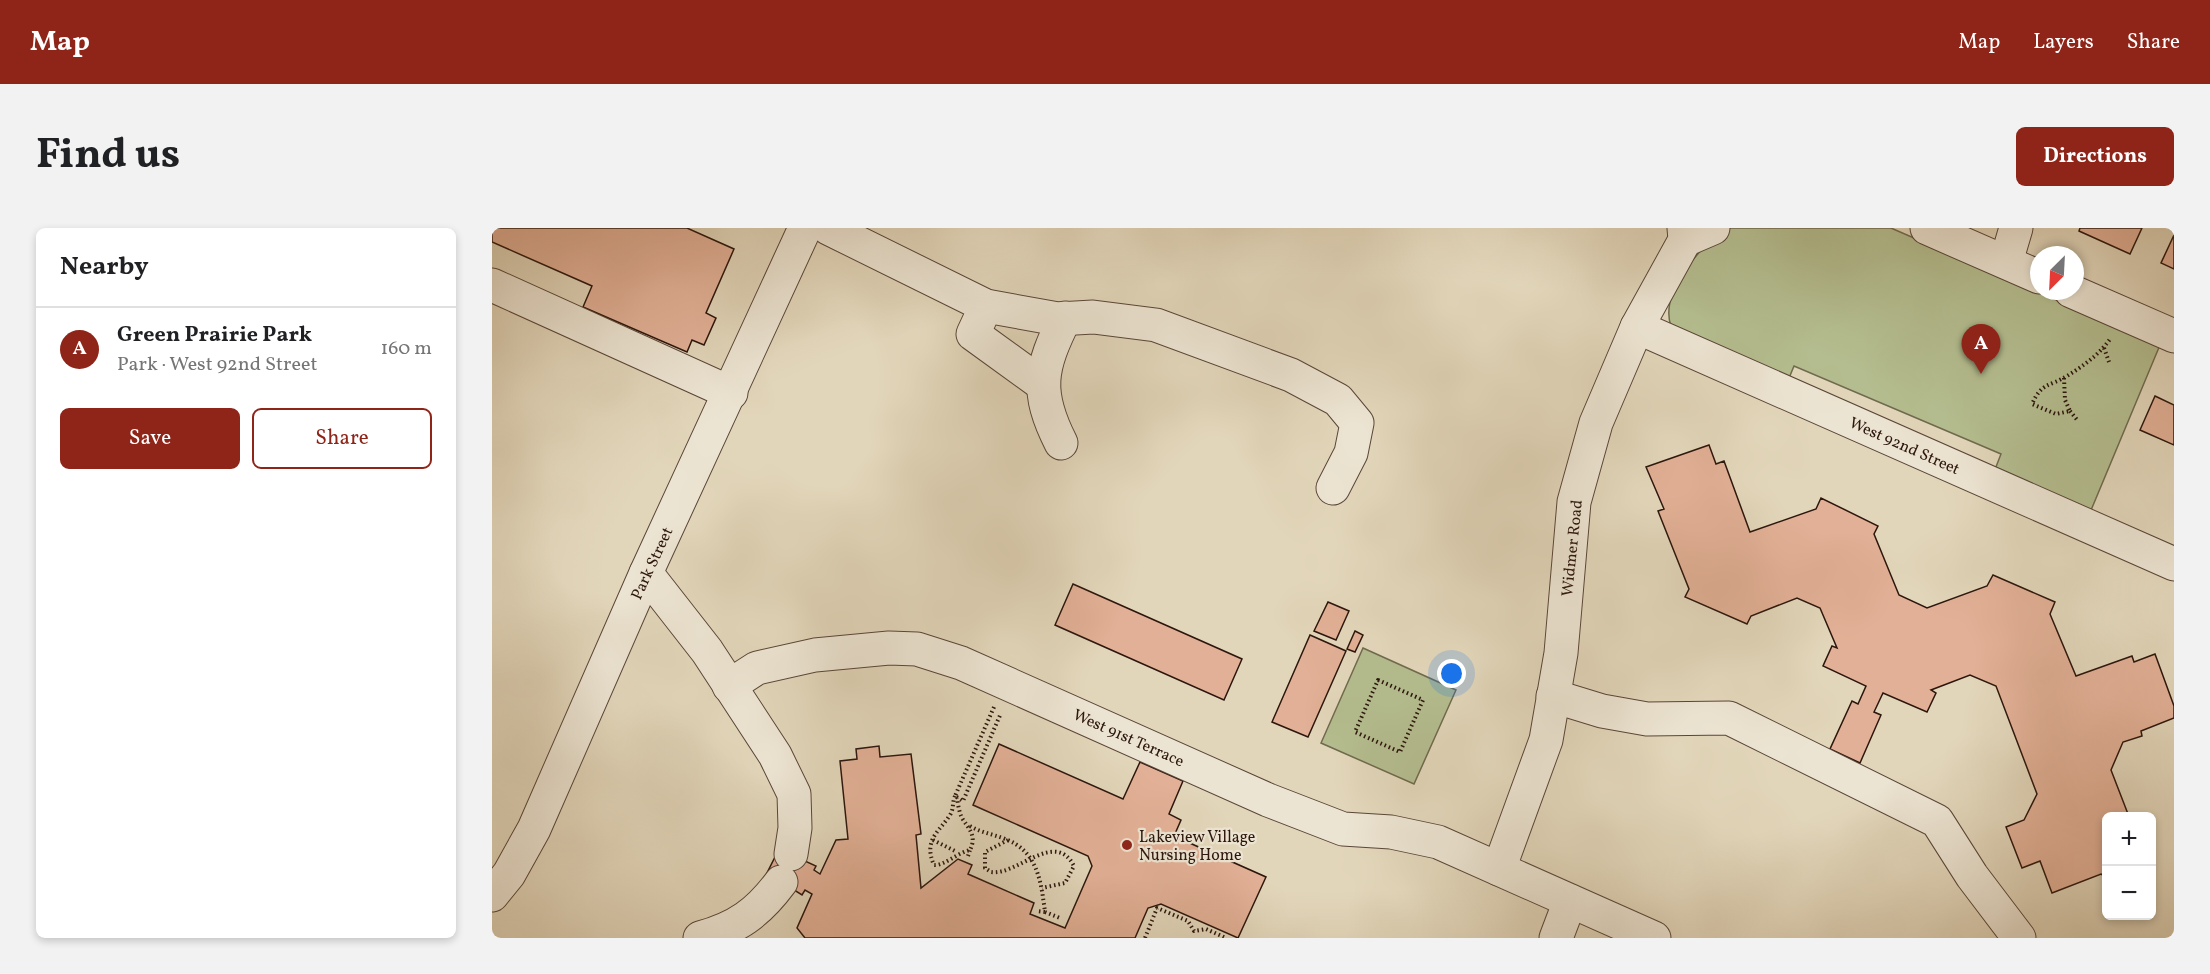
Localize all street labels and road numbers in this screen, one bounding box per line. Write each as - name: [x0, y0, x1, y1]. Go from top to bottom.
- street label: West 92nd Street: [1846, 413, 1963, 481]
- street label: Widmer Road: [1557, 499, 1589, 598]
- street label: Park Street: [626, 524, 679, 604]
- street label: West 91st Terrace: [1069, 704, 1187, 773]

